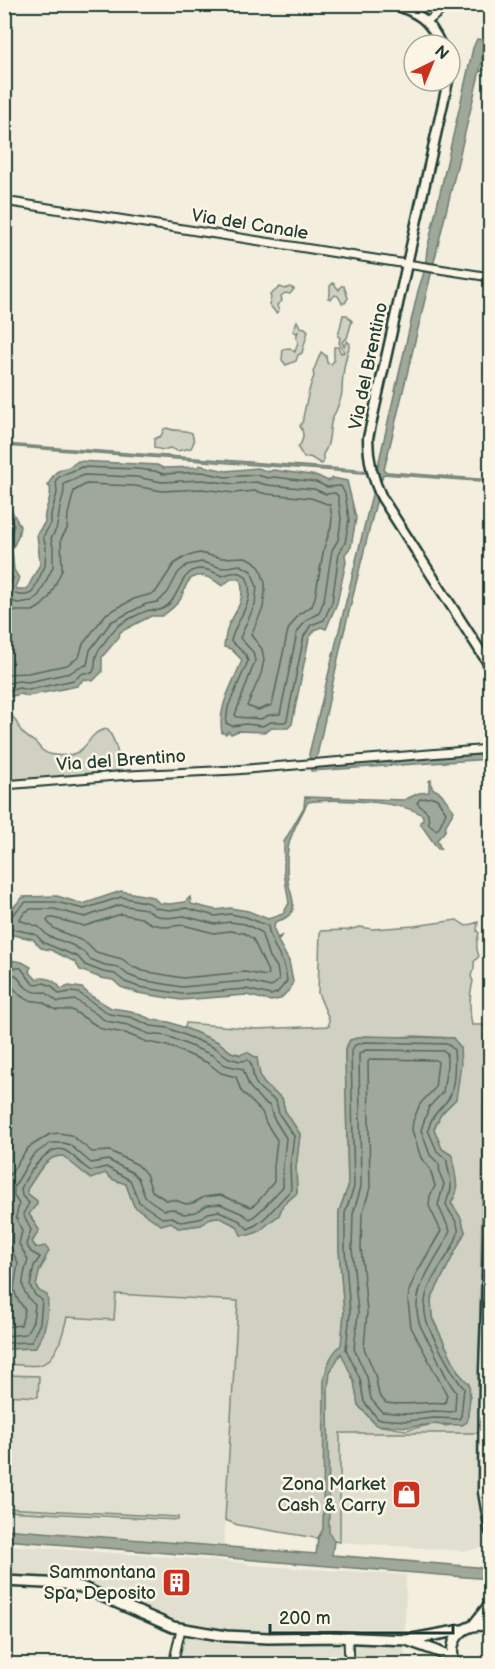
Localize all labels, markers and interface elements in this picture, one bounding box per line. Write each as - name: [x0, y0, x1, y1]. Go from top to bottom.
- north arrow: [402, 33, 462, 93]
- text: N: [430, 42, 452, 64]
- street label: Via del Canale: [190, 205, 310, 244]
- street label: Via del Brentino: [345, 301, 392, 432]
- street label: Via del Brentino: [56, 746, 186, 775]
- place label: Zona Market Cash & Carry: [277, 1474, 387, 1516]
- shop icon: Zona Market Cash & Carry: [391, 1478, 423, 1510]
- place label: Sammontana Spa, Deposito: [44, 1562, 156, 1604]
- building icon: Sammontana Spa, Deposito: [161, 1566, 193, 1598]
- scale bar: [270, 1597, 453, 1635]
- text: 200 m: [279, 1608, 331, 1629]

